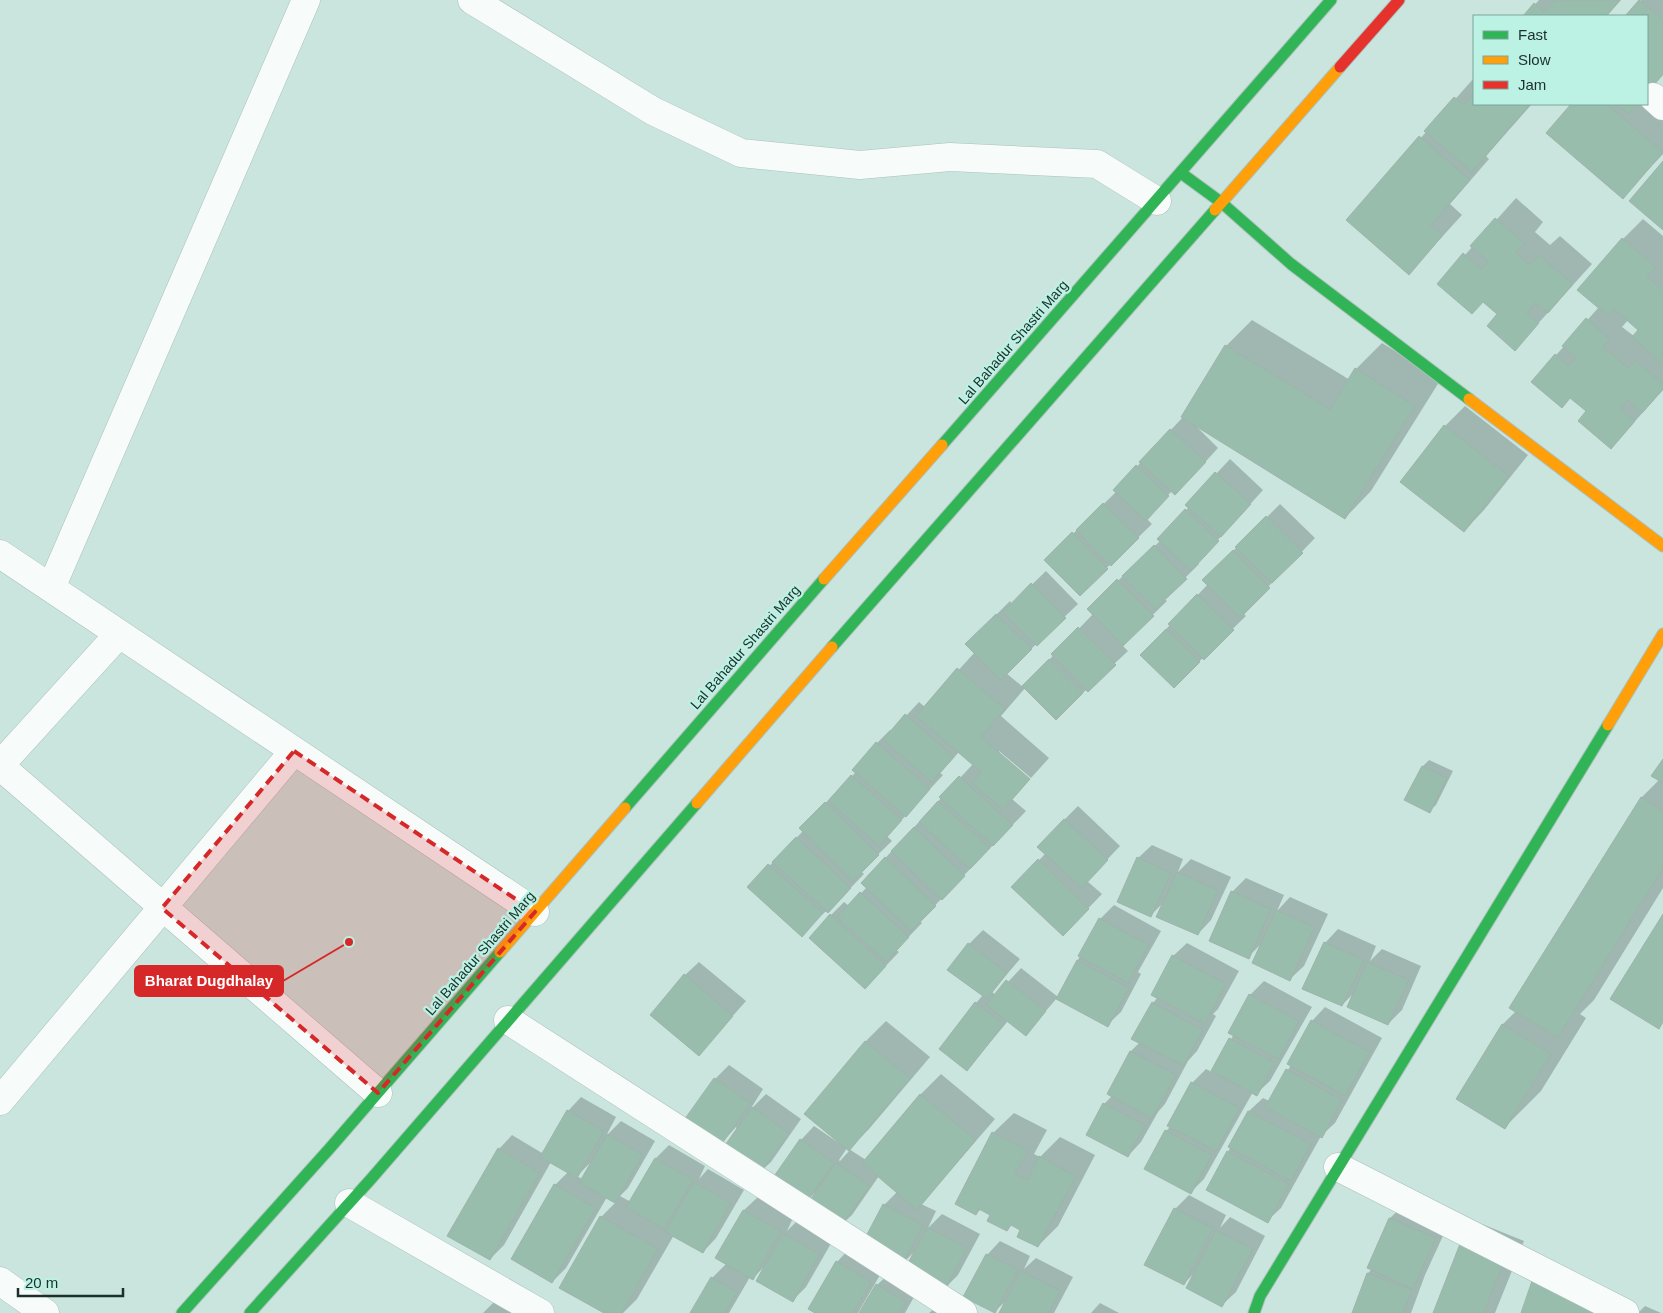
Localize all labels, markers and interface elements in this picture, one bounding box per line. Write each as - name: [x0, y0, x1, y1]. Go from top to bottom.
- legend: [1473, 15, 1648, 105]
- text: Fast: [1518, 26, 1548, 43]
- text: Slow: [1518, 51, 1551, 68]
- text: Jam: [1518, 76, 1546, 93]
- street label: Lal Bahadur Shastri Marg: [955, 277, 1071, 407]
- street label: Lal Bahadur Shastri Marg: [687, 582, 803, 712]
- street label: Lal Bahadur Shastri Marg: [422, 888, 538, 1018]
- callout: Bharat Dugdhalay: [135, 966, 283, 996]
- text: Bharat Dugdhalay: [145, 972, 274, 989]
- scale bar: [18, 1266, 122, 1298]
- text: 20 m: [25, 1274, 58, 1291]

